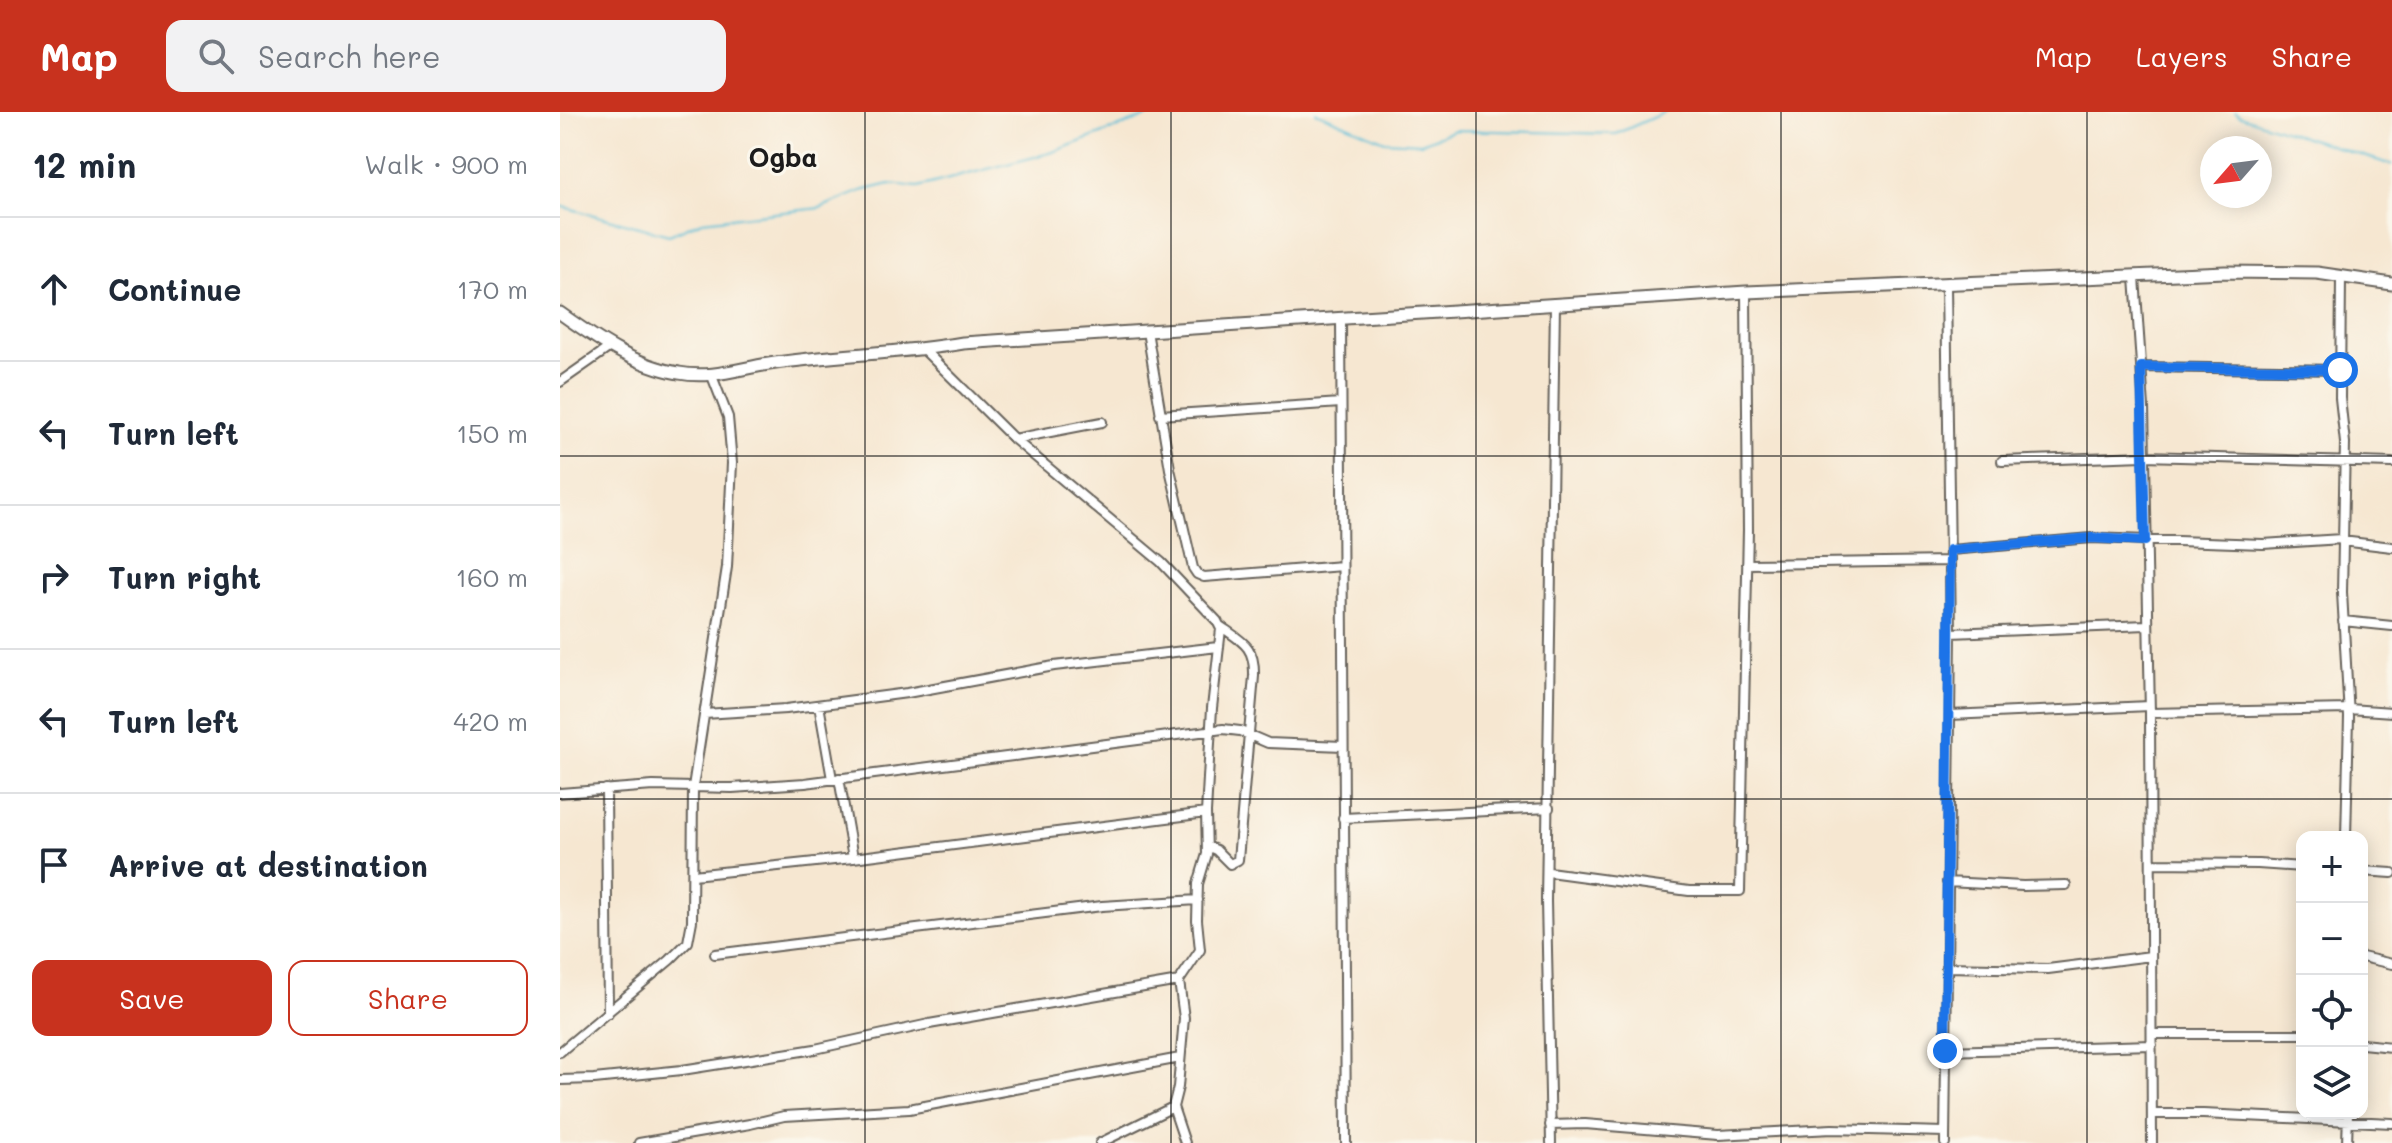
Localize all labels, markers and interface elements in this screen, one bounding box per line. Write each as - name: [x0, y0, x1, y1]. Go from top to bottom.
- search box: [166, 20, 726, 92]
- text: Map: [40, 31, 118, 81]
- icon: search: [194, 34, 238, 78]
- text: Search here: [258, 36, 441, 76]
- text: Map: [2035, 38, 2092, 74]
- text: Layers: [2136, 38, 2228, 74]
- text: Share: [2272, 38, 2352, 74]
- north arrow: [2200, 136, 2272, 208]
- district label: Ogba: [748, 140, 818, 174]
- text: 12 min: [32, 142, 136, 187]
- text: Walk · 900 m: [364, 147, 528, 181]
- icon: ahead: [32, 267, 76, 311]
- text: Continue: [108, 269, 241, 309]
- text: 170 m: [457, 272, 528, 306]
- route start: [2322, 352, 2358, 388]
- icon: left: [32, 411, 76, 455]
- text: Turn left: [108, 413, 239, 453]
- text: 150 m: [456, 416, 528, 450]
- icon: right: [32, 555, 76, 599]
- text: Turn right: [108, 557, 261, 597]
- text: 160 m: [456, 560, 528, 594]
- icon: left: [32, 699, 76, 743]
- text: Turn left: [108, 701, 239, 741]
- text: 420 m: [453, 704, 528, 738]
- map controls: [2296, 831, 2368, 1119]
- button: +: [2296, 831, 2368, 903]
- icon: arrive: [32, 843, 76, 887]
- text: Arrive at destination: [108, 845, 428, 885]
- button: −: [2296, 903, 2368, 975]
- button: Save: [32, 960, 272, 1036]
- button: Share: [288, 960, 528, 1036]
- button: locate: [2296, 975, 2368, 1047]
- route end: [1927, 1033, 1963, 1069]
- button: layers: [2296, 1047, 2368, 1119]

